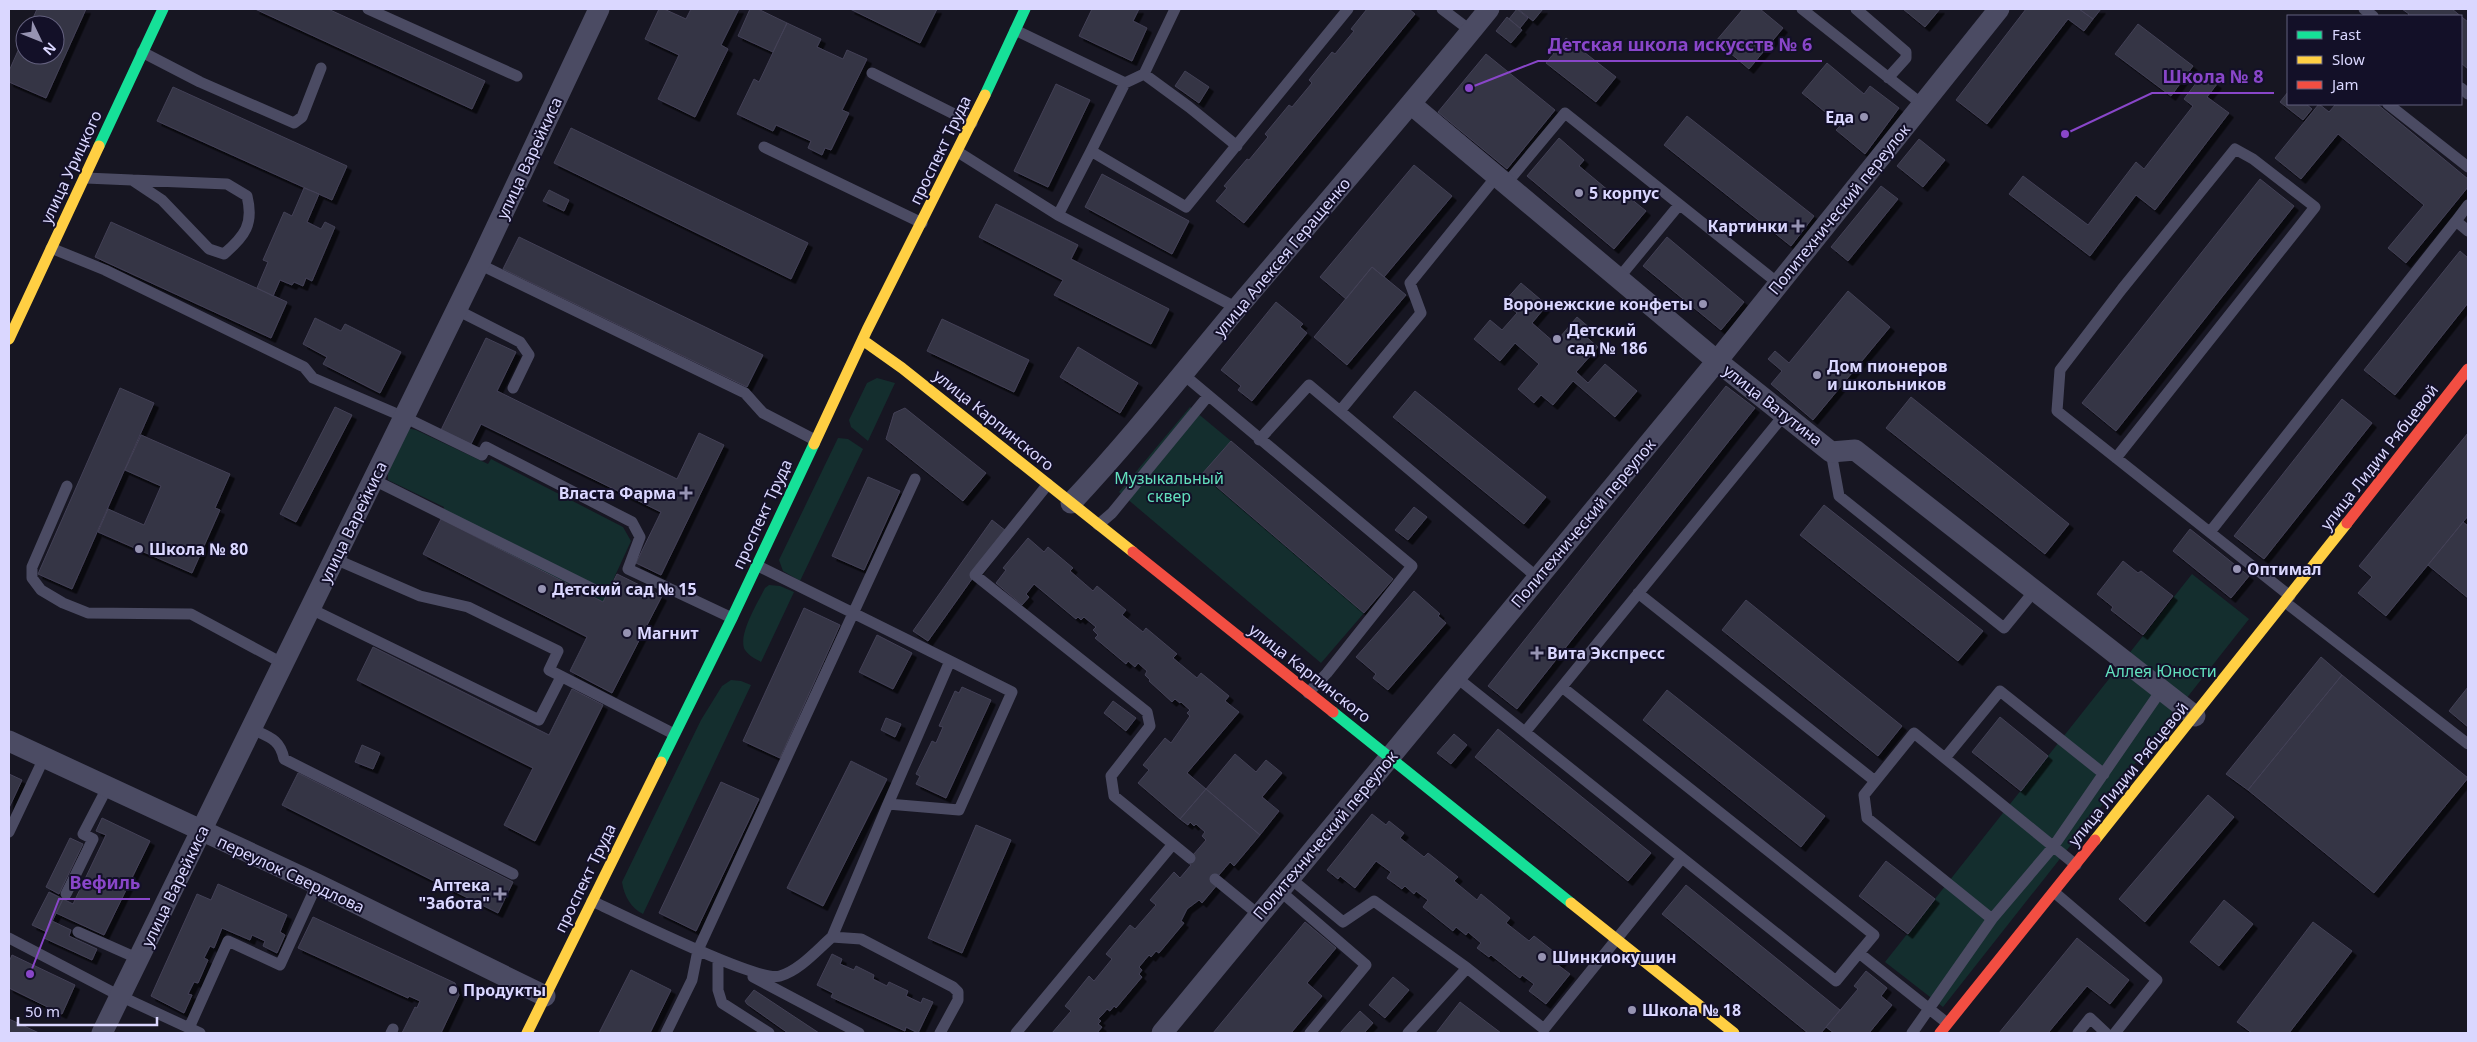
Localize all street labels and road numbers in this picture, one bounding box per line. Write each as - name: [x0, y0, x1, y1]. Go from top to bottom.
- street label: проспект Труда: [904, 92, 976, 208]
- street label: улица Варейкиса: [491, 93, 567, 223]
- street label: улица Урицкого: [35, 107, 107, 227]
- street label: Политехнический переулок: [1763, 118, 1915, 299]
- street label: улица Алексея Геращенко: [1209, 173, 1355, 341]
- street label: улица Ватутина: [1719, 359, 1827, 451]
- street label: улица Карпинского: [929, 364, 1059, 476]
- street label: улица Лидии Рябцевой: [2315, 379, 2443, 535]
- street label: Политехнический переулок: [1506, 433, 1661, 612]
- street label: проспект Труда: [727, 455, 797, 573]
- street label: улица Варейкиса: [314, 458, 392, 586]
- street label: улица Карпинского: [1244, 618, 1376, 728]
- street label: улица Лидии Рябцевой: [2063, 697, 2193, 851]
- street label: Политехнический переулок: [1248, 745, 1403, 924]
- street label: проспект Труда: [549, 820, 621, 936]
- street label: улица Варейкиса: [136, 822, 214, 950]
- street label: переулок Свердлова: [214, 830, 368, 918]

